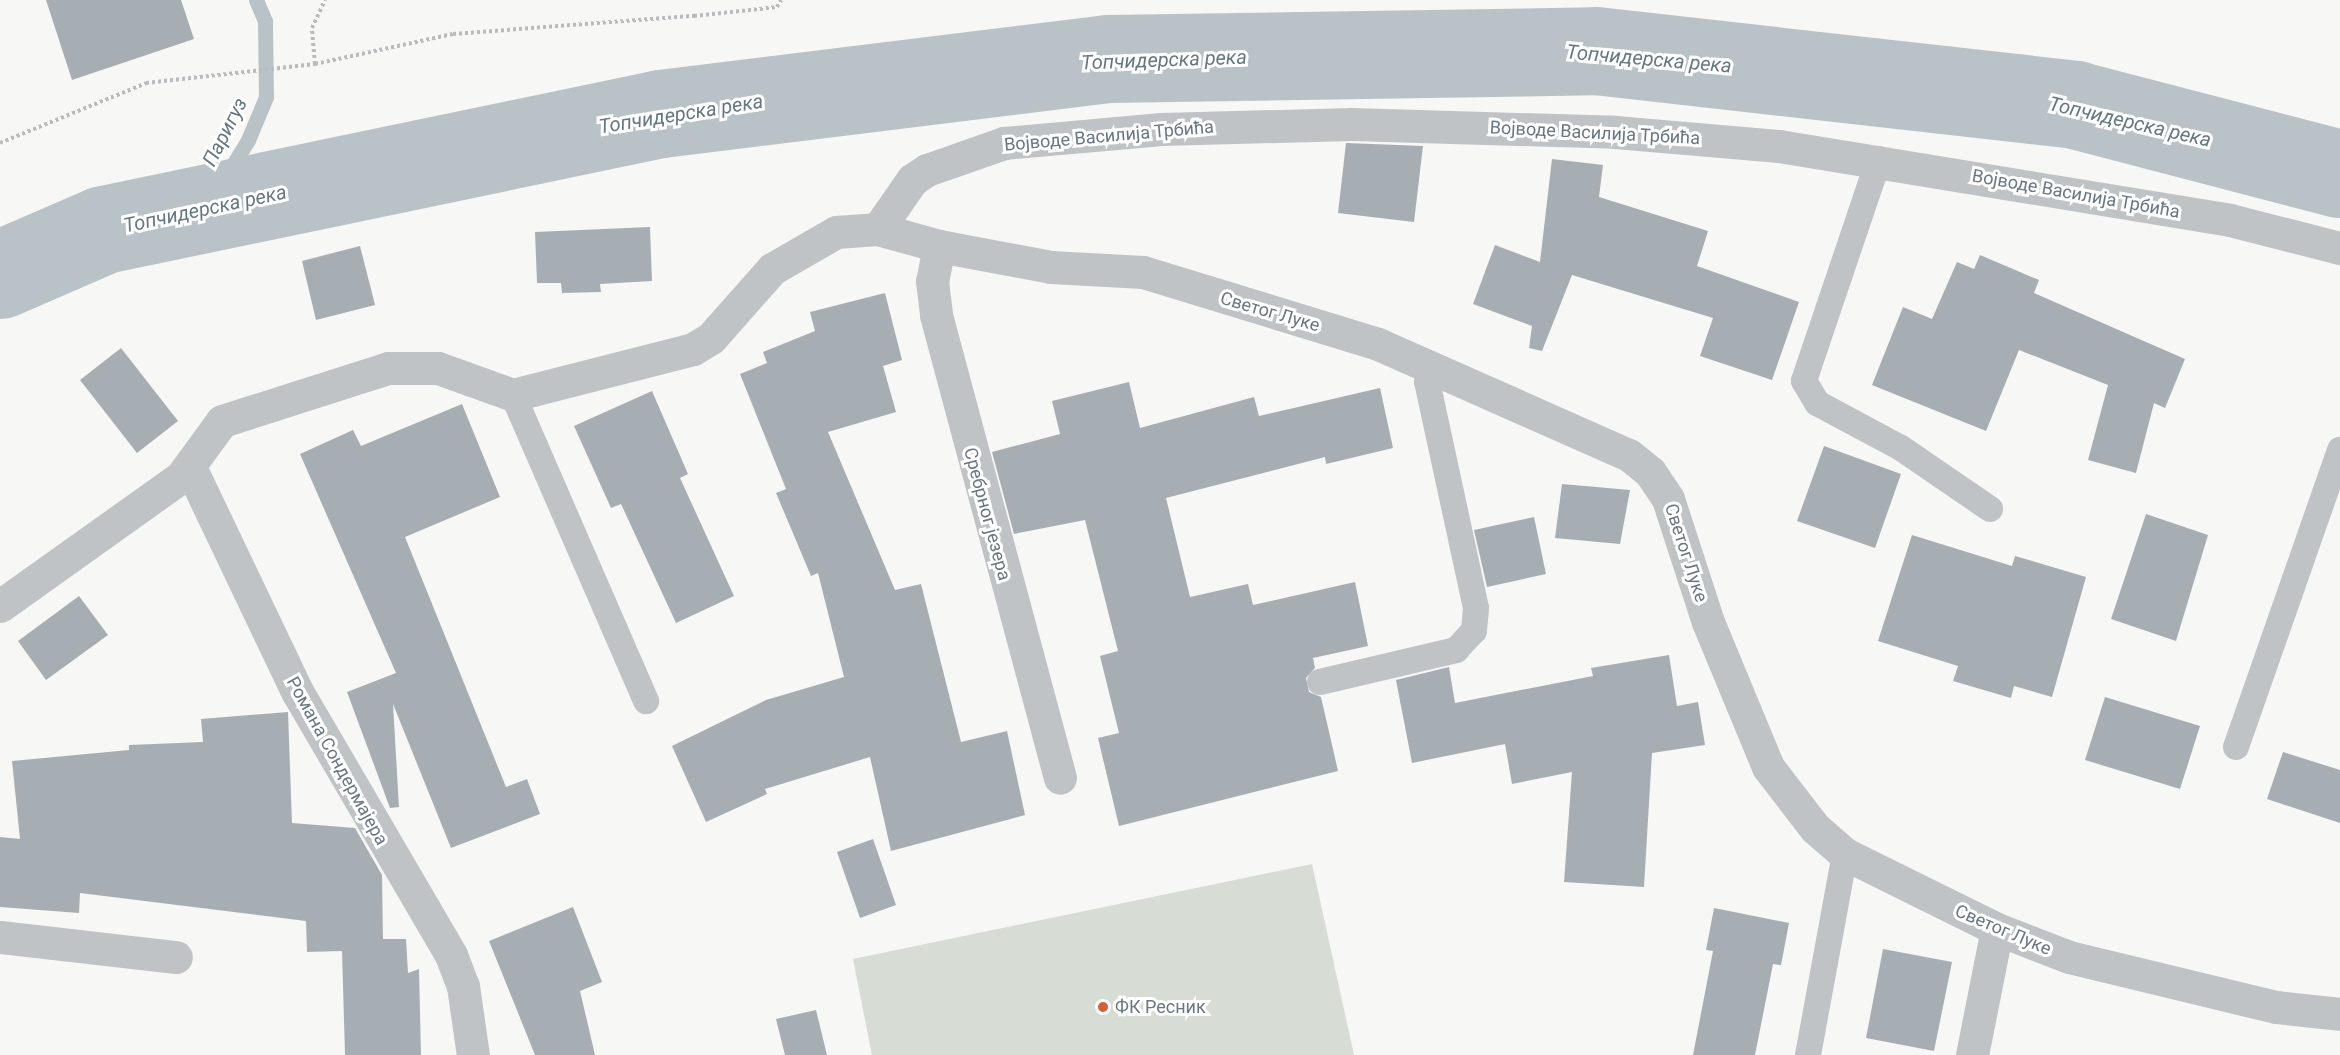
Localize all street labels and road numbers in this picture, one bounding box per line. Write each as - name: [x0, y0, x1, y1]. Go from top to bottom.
- street label: Војводе Василија Трбића: [1003, 116, 1215, 156]
- street label: Војводе Василија Трбића: [1489, 117, 1701, 149]
- street label: Војводе Василија Трбића: [1970, 165, 2182, 223]
- street label: Светог Луке: [1218, 288, 1322, 336]
- street label: Сребрног језера: [959, 445, 1015, 583]
- street label: Светог Луке: [1660, 501, 1712, 605]
- street label: Романа Сондермајера: [282, 673, 392, 849]
- street label: Светог Луке: [1952, 900, 2054, 960]

